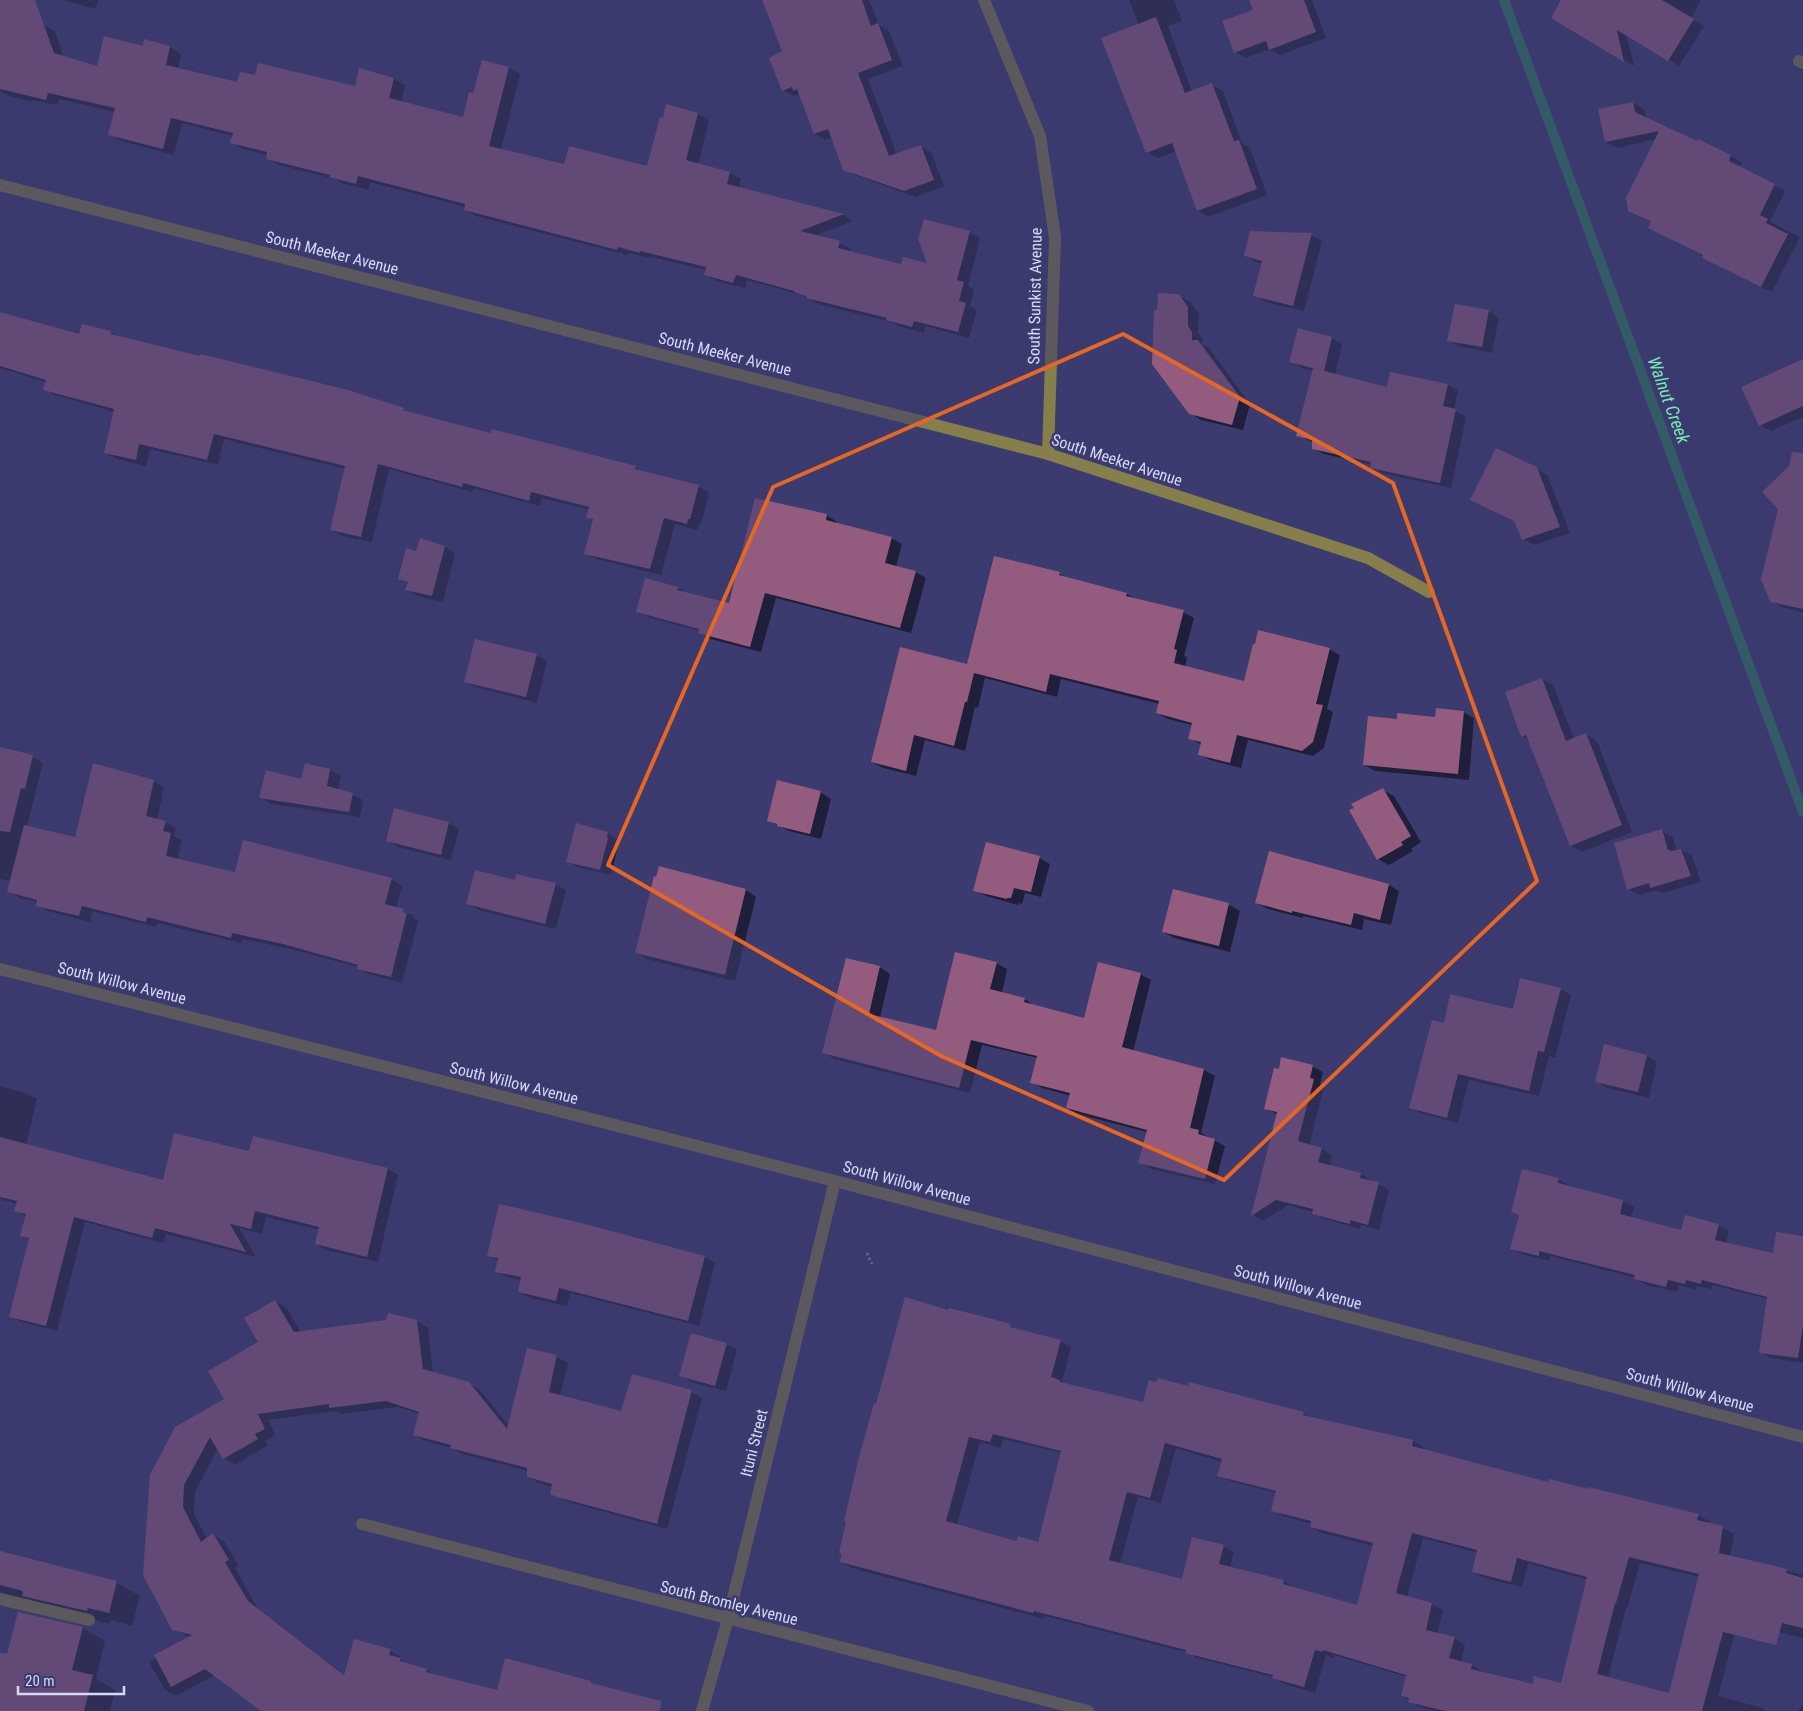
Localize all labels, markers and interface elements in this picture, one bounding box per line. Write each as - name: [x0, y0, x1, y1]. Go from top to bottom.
- street label: South Meeker Avenue: [264, 227, 400, 279]
- street label: South Sunkist Avenue: [1024, 228, 1046, 364]
- street label: South Meeker Avenue: [657, 328, 793, 380]
- water label: Walnut Creek: [1644, 354, 1695, 447]
- street label: South Meeker Avenue: [1049, 430, 1185, 490]
- street label: South Willow Avenue: [56, 958, 188, 1008]
- street label: South Willow Avenue: [448, 1058, 580, 1108]
- street label: South Willow Avenue: [841, 1157, 973, 1209]
- street label: South Willow Avenue: [1232, 1261, 1364, 1313]
- street label: South Willow Avenue: [1624, 1364, 1756, 1416]
- street label: Ituni Street: [736, 1407, 772, 1479]
- street label: South Bromley Avenue: [658, 1577, 800, 1629]
- scale bar: [18, 1664, 124, 1696]
- text: 20 m: [25, 1672, 55, 1690]

